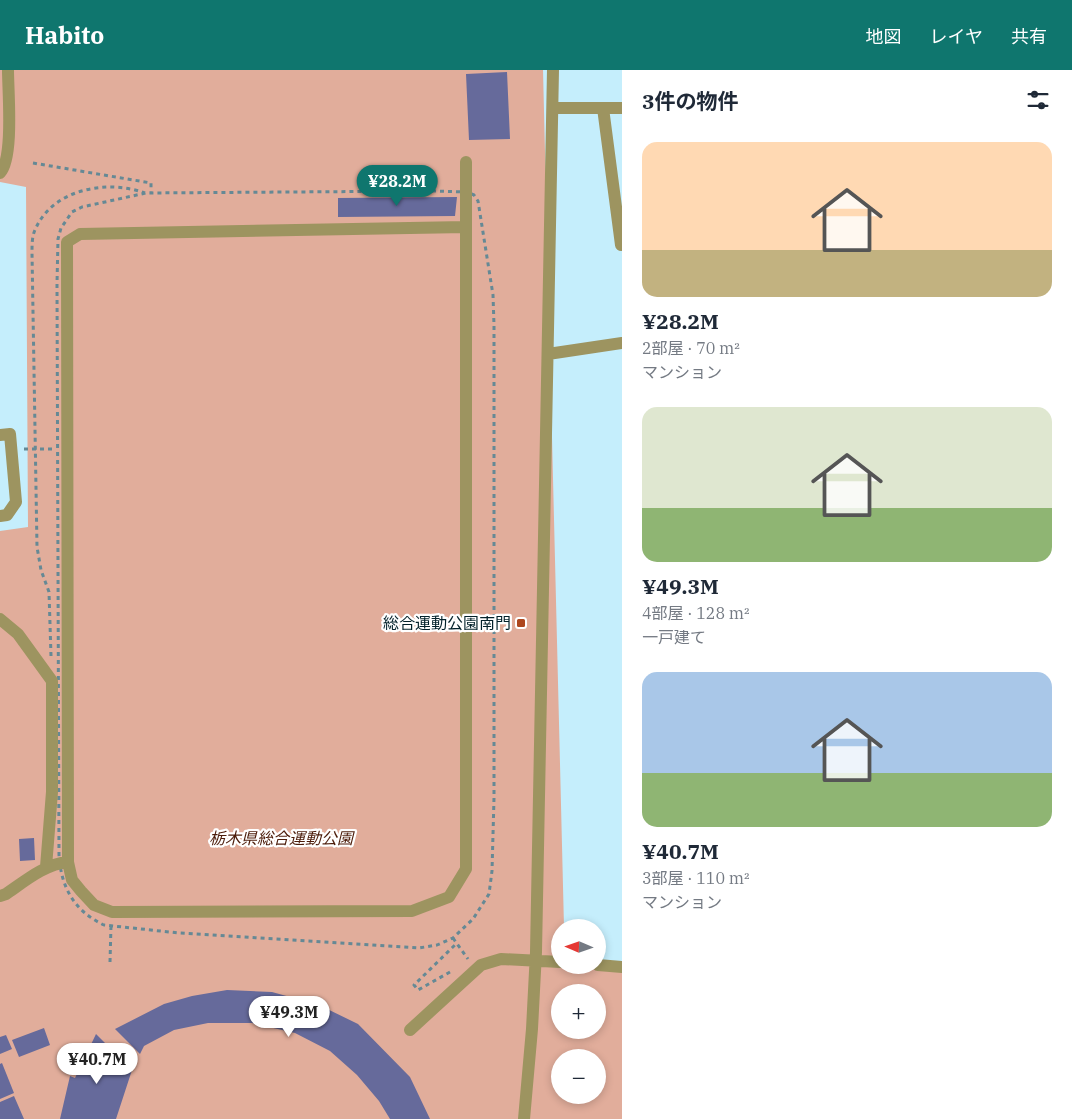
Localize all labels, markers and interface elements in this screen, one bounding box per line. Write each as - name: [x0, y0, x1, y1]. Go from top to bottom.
- text: Habito: [25, 19, 104, 51]
- text: 地図: [866, 25, 902, 48]
- text: レイヤ: [930, 25, 983, 48]
- text: 共有: [1011, 25, 1047, 48]
- icon: filters: [1024, 86, 1052, 114]
- text: 3件の物件: [642, 87, 739, 115]
- pin: ¥28.2M: [356, 164, 438, 207]
- text: ¥28.2M: [368, 171, 426, 191]
- icon: home: [802, 175, 892, 265]
- text: ¥28.2M: [642, 307, 719, 335]
- text: 2部屋 · 70 m²: [642, 338, 740, 358]
- text: マンション: [642, 362, 722, 382]
- icon: home: [802, 440, 892, 530]
- text: ¥49.3M: [642, 572, 719, 600]
- text: 4部屋 · 128 m²: [642, 603, 750, 623]
- place label: 総合運動公園南門: [383, 613, 511, 633]
- marker: 総合運動公園南門: [515, 617, 527, 629]
- text: 一戸建て: [642, 627, 706, 647]
- icon: home: [802, 705, 892, 795]
- park label: 栃木県総合運動公園: [209, 828, 355, 848]
- text: ¥40.7M: [642, 837, 719, 865]
- text: 3部屋 · 110 m²: [642, 868, 750, 888]
- text: マンション: [642, 892, 722, 912]
- north arrow: [551, 919, 606, 974]
- map controls: [551, 919, 606, 1104]
- button: +: [551, 984, 606, 1039]
- pin: ¥49.3M: [248, 996, 330, 1038]
- text: ¥49.3M: [260, 1002, 318, 1022]
- pin: ¥40.7M: [56, 1042, 138, 1085]
- text: ¥40.7M: [68, 1049, 126, 1069]
- button: −: [551, 1049, 606, 1104]

